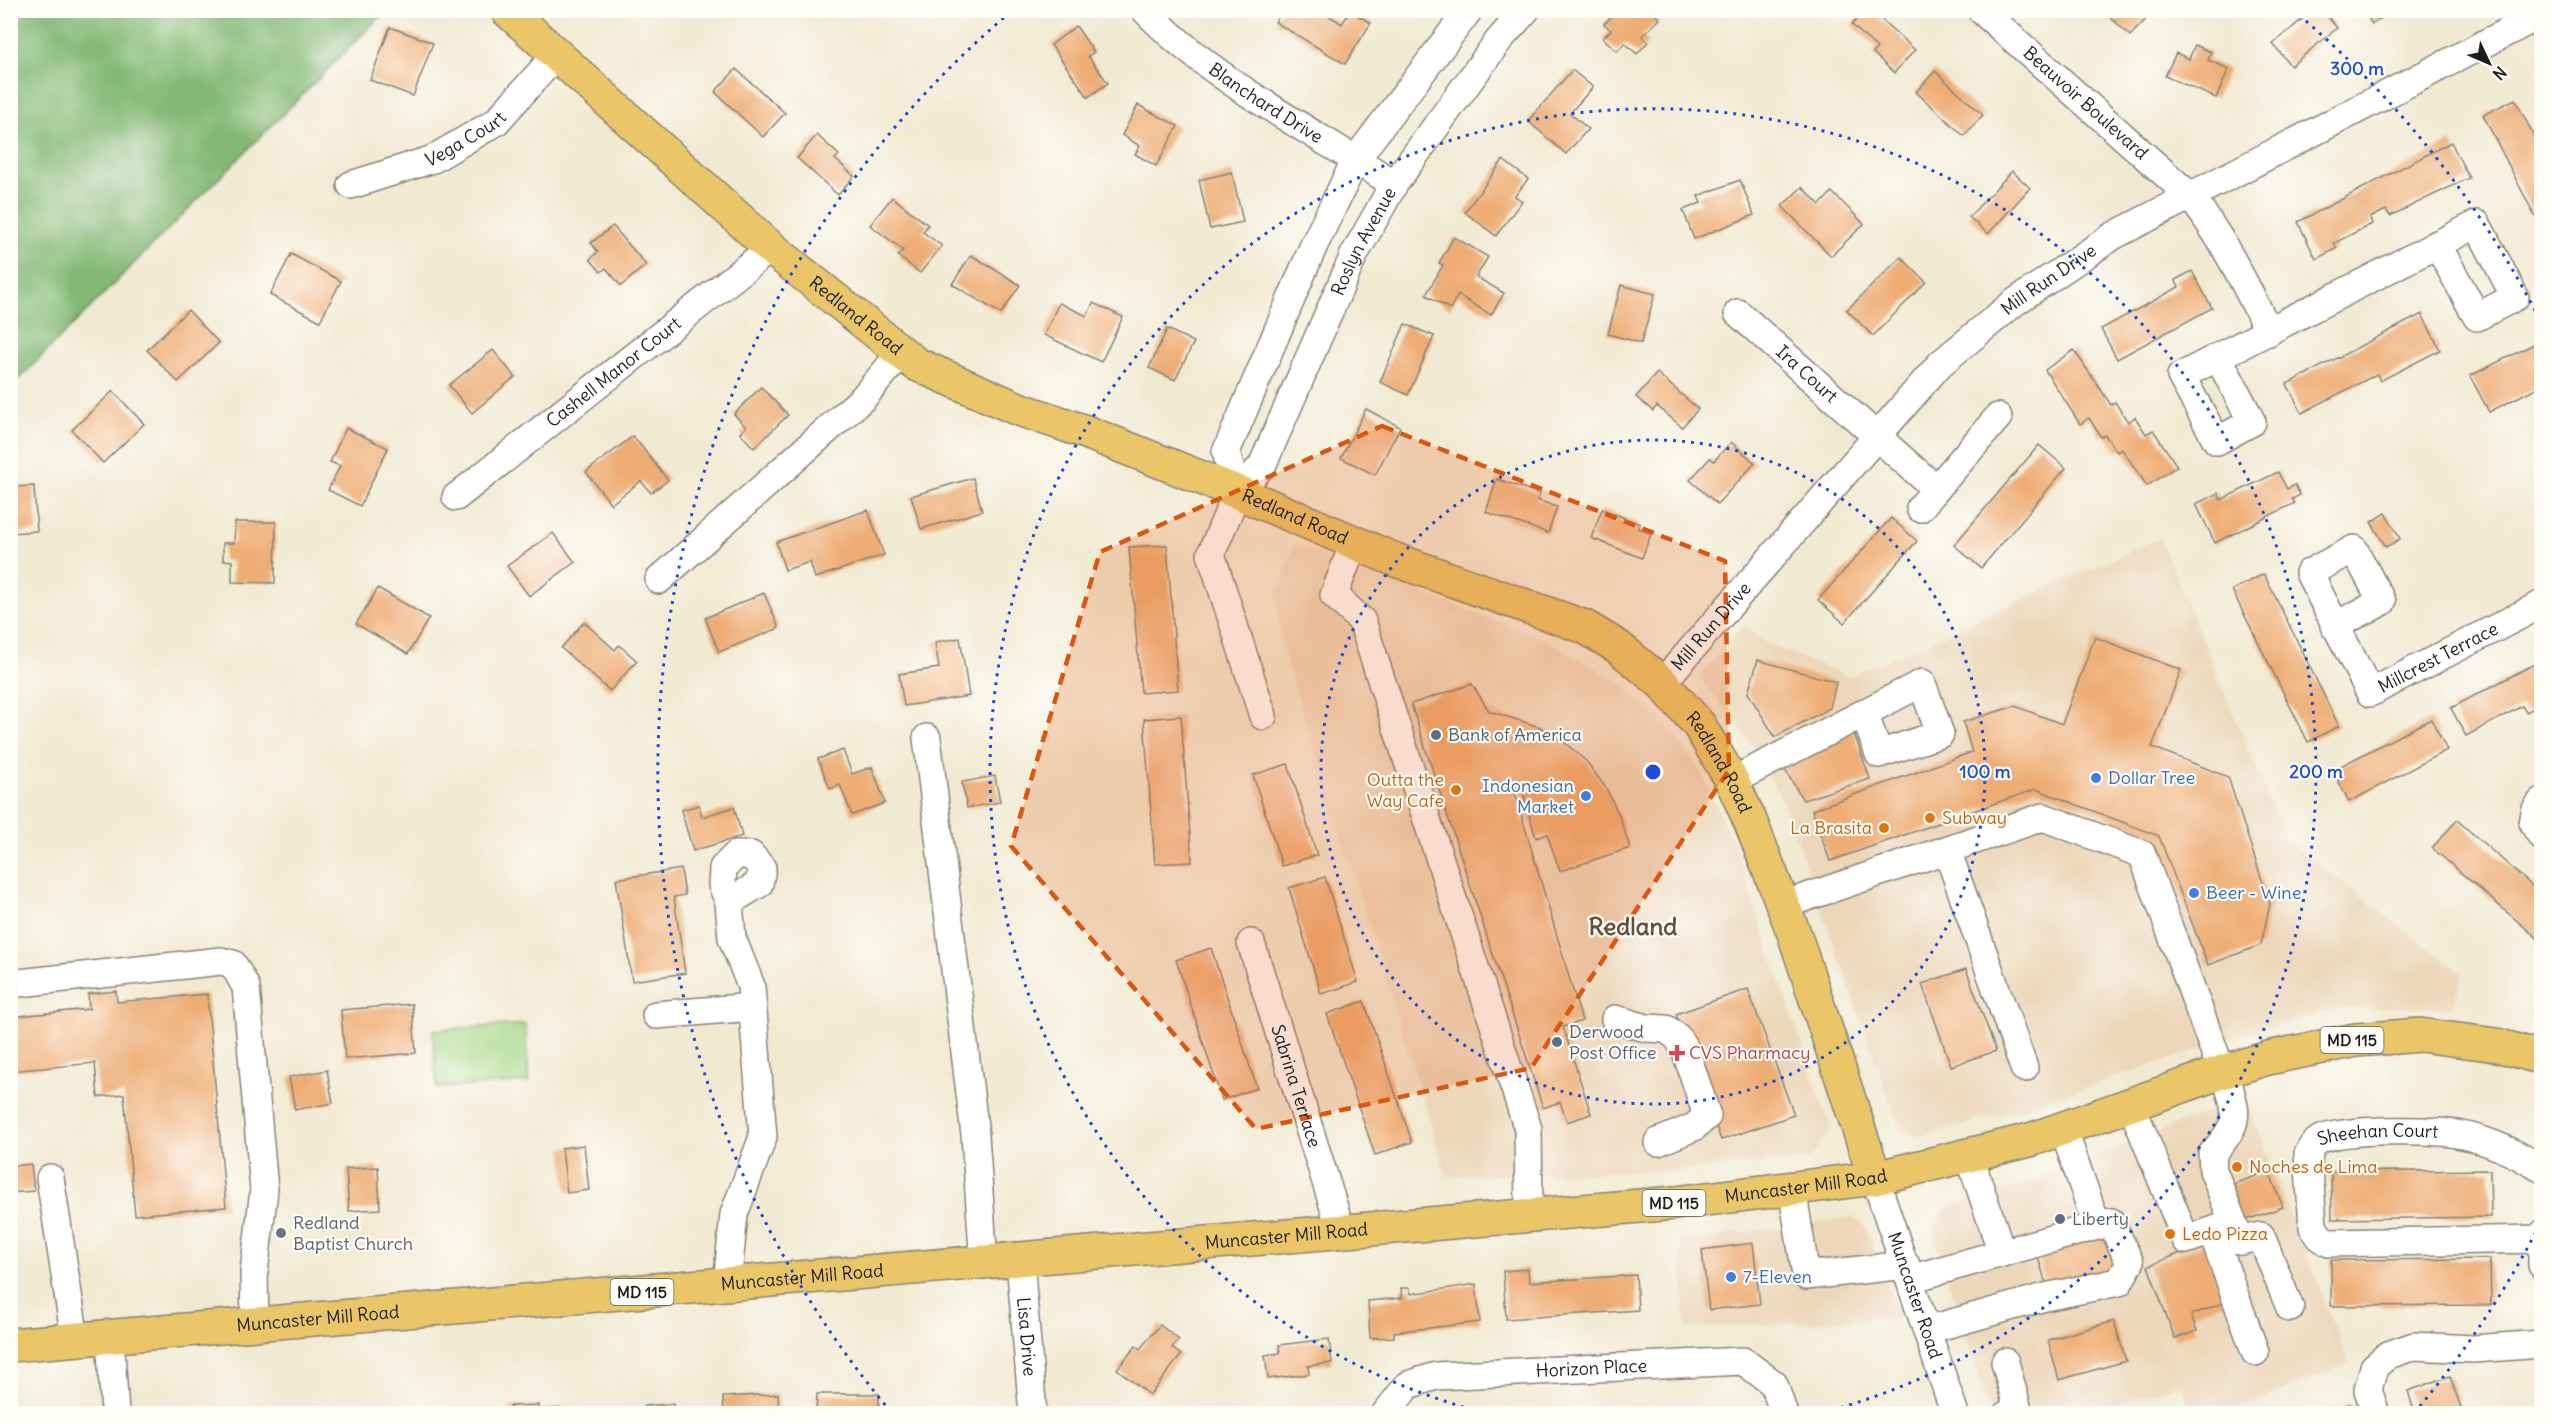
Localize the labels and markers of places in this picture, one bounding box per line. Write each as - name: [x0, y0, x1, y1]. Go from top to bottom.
- place label: Bank of America: [1448, 723, 1582, 746]
- marker: Bank of America: [1429, 728, 1443, 742]
- centre of rings: [1643, 762, 1663, 782]
- place label: Dollar Tree: [2108, 766, 2195, 789]
- place label: Outta the Way Cafe: [1366, 768, 1444, 812]
- marker: Dollar Tree: [2089, 771, 2103, 785]
- place label: Indonesian Market: [1482, 774, 1574, 818]
- marker: Outta the Way Cafe: [1449, 783, 1463, 797]
- marker: Indonesian Market: [1579, 789, 1593, 803]
- place label: Subway: [1942, 806, 2007, 829]
- marker: Subway: [1923, 811, 1937, 825]
- place label: La Brasita: [1790, 816, 1872, 839]
- marker: La Brasita: [1877, 821, 1891, 835]
- place label: Beer - Wine: [2206, 881, 2301, 904]
- marker: Beer - Wine: [2187, 886, 2201, 900]
- place label: Derwood Post Office: [1569, 1020, 1656, 1064]
- marker: Derwood Post Office: [1550, 1035, 1564, 1049]
- place label: CVS Pharmacy: [1689, 1041, 1811, 1064]
- marker: CVS Pharmacy: [1670, 1046, 1684, 1060]
- place label: Noches de Lima: [2249, 1155, 2377, 1178]
- marker: Noches de Lima: [2230, 1160, 2244, 1174]
- place label: Liberty: [2072, 1207, 2129, 1230]
- place label: Redland Baptist Church: [293, 1211, 413, 1255]
- marker: Liberty: [2053, 1212, 2067, 1226]
- place label: Ledo Pizza: [2182, 1222, 2268, 1245]
- marker: Redland Baptist Church: [274, 1226, 288, 1240]
- marker: Ledo Pizza: [2163, 1227, 2177, 1241]
- place label: 7-Eleven: [1743, 1265, 1812, 1288]
- marker: 7-Eleven: [1724, 1270, 1738, 1284]

